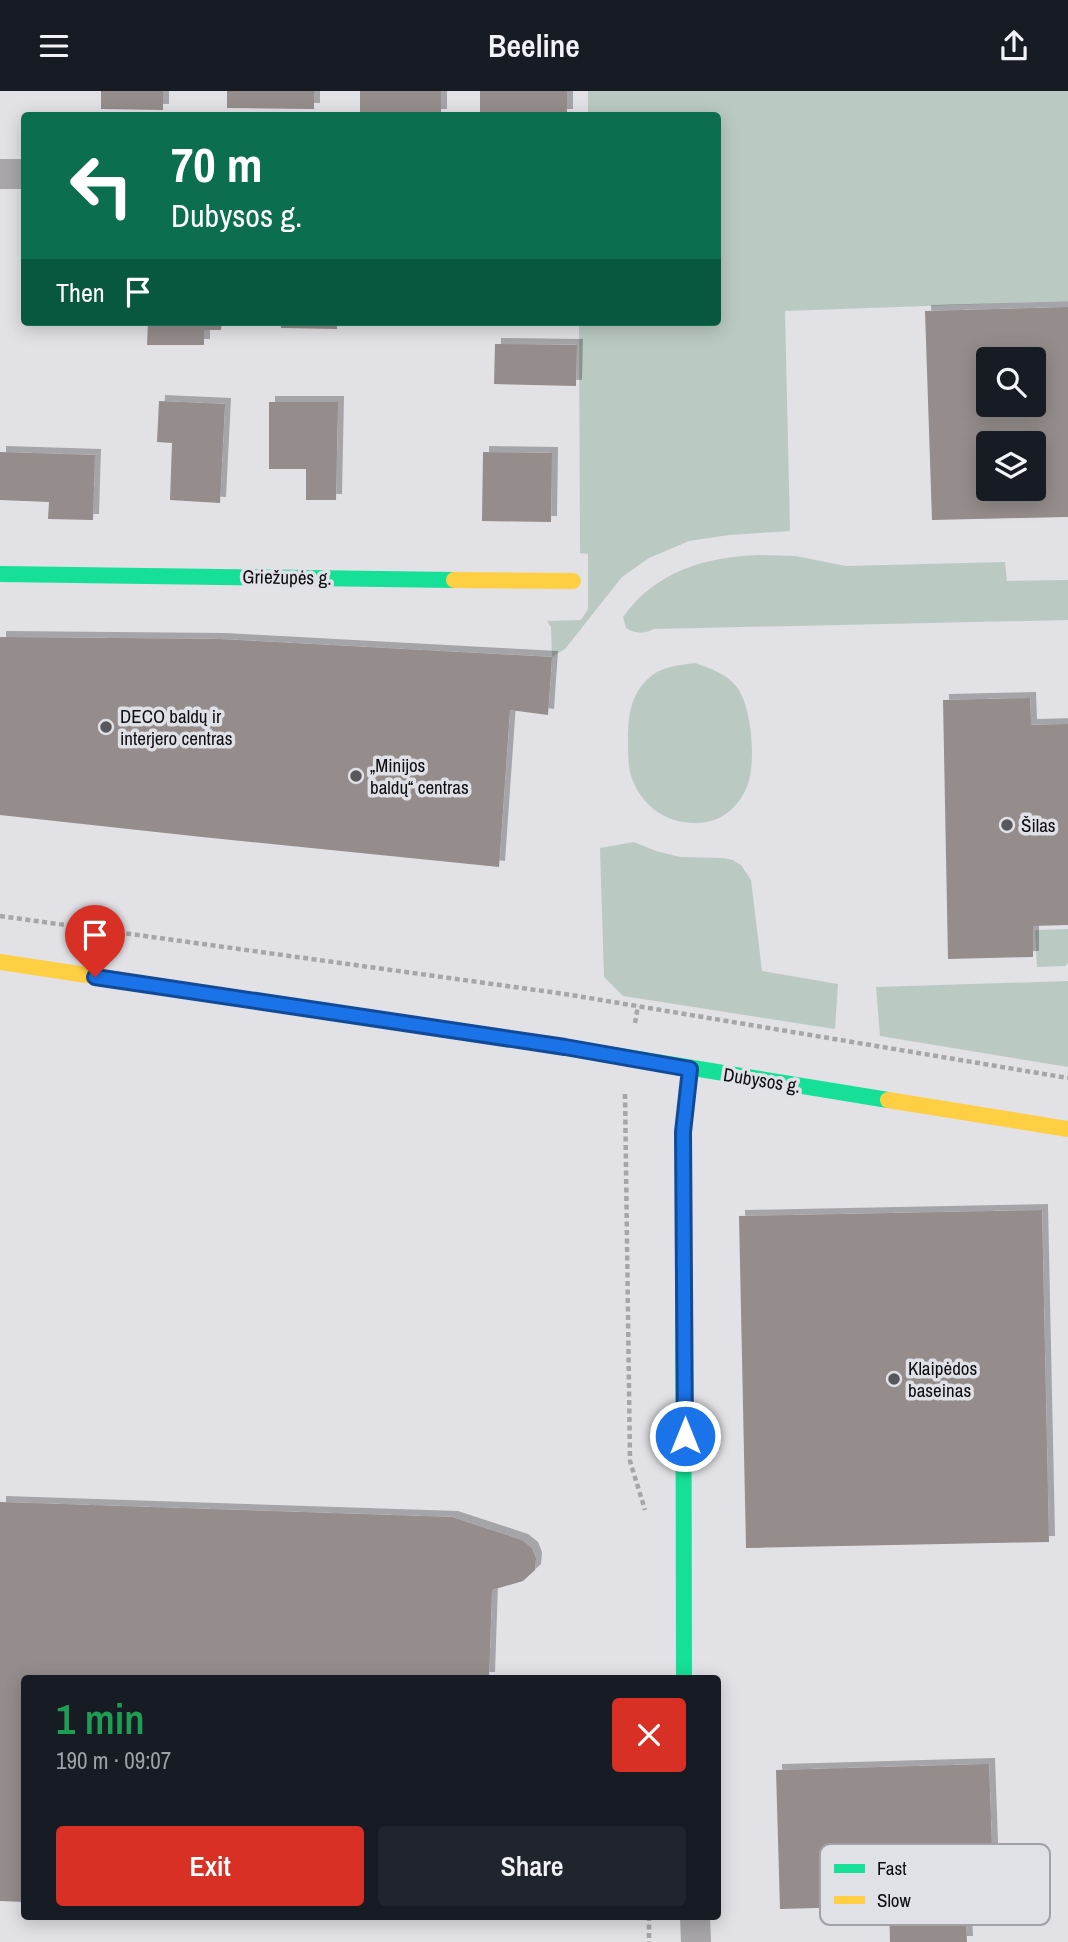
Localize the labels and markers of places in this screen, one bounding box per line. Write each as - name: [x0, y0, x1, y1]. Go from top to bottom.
- place label: DECO baldų ir interjero centras: [120, 703, 233, 751]
- marker: DECO baldų ir interjero centras: [98, 719, 114, 735]
- place label: „Minijos baldų“ centras: [370, 752, 469, 800]
- marker: „Minijos baldų“ centras: [348, 768, 364, 784]
- place label: Šilas: [1021, 812, 1056, 838]
- marker: Šilas: [999, 817, 1015, 833]
- pin: [65, 905, 125, 977]
- place label: Klaipėdos baseinas: [908, 1355, 978, 1403]
- marker: Klaipėdos baseinas: [886, 1371, 902, 1387]

